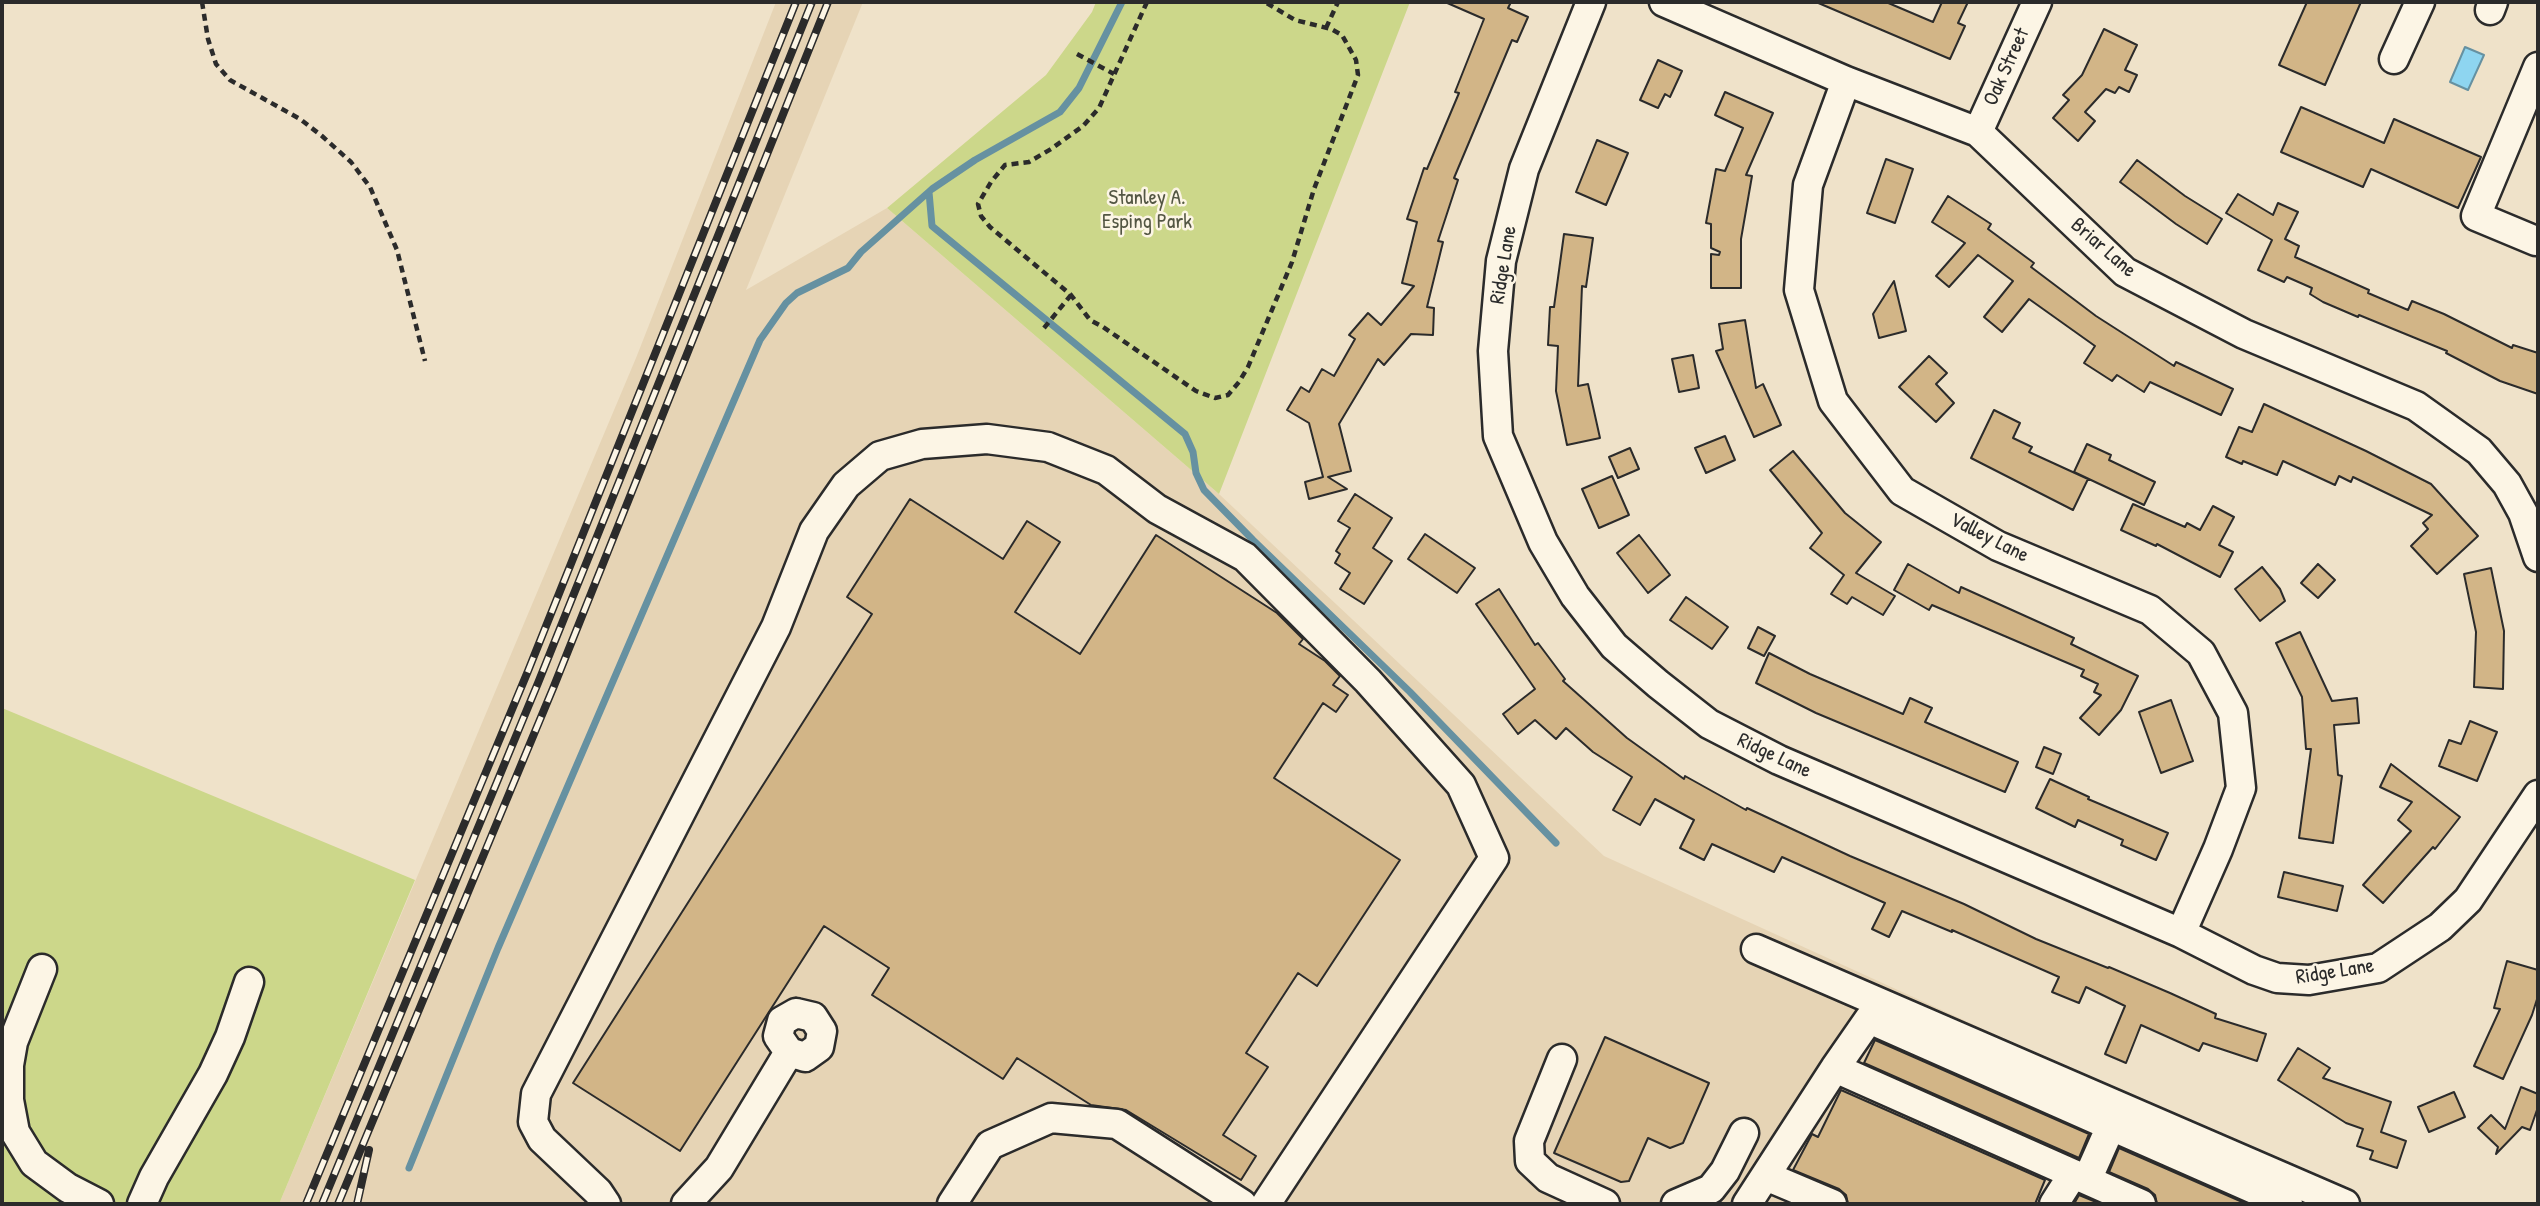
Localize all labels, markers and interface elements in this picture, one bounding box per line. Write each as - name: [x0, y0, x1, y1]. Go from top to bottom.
- street label: Oak Street: [1979, 24, 2035, 110]
- park label: Stanley A. Esping Park: [1102, 185, 1192, 235]
- street label: Briar Lane: [2065, 213, 2141, 283]
- street label: Ridge Lane: [1485, 224, 1523, 306]
- street label: Valley Lane: [1945, 507, 2033, 569]
- street label: Ridge Lane: [1733, 728, 1815, 784]
- street label: Ridge Lane: [2294, 953, 2376, 991]

